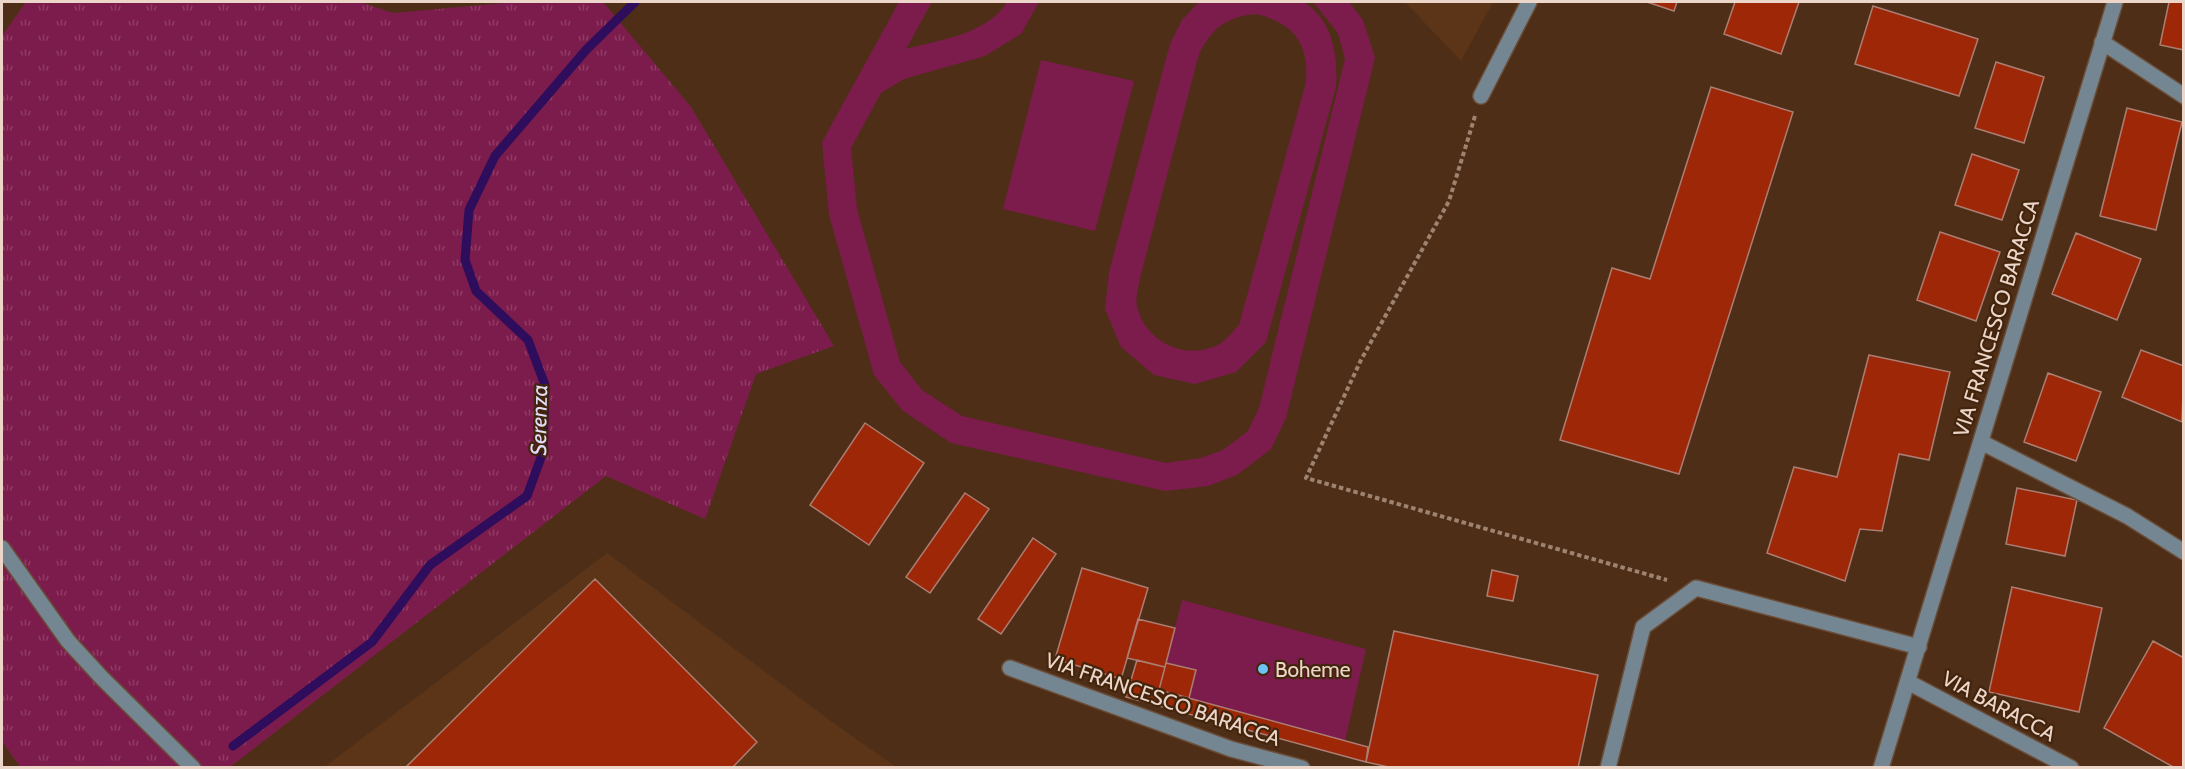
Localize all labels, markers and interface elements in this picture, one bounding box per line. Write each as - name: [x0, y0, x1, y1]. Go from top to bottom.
- street label: VIA FRANCESCO BARACCA: [1948, 196, 2044, 440]
- water label: Serenza: [525, 384, 553, 456]
- street label: VIA FRANCESCO BARACCA: [1042, 647, 1284, 751]
- place label: Boheme: [1275, 657, 1351, 682]
- marker: Boheme: [1256, 662, 1270, 676]
- street label: VIA BARACCA: [1938, 666, 2060, 746]

